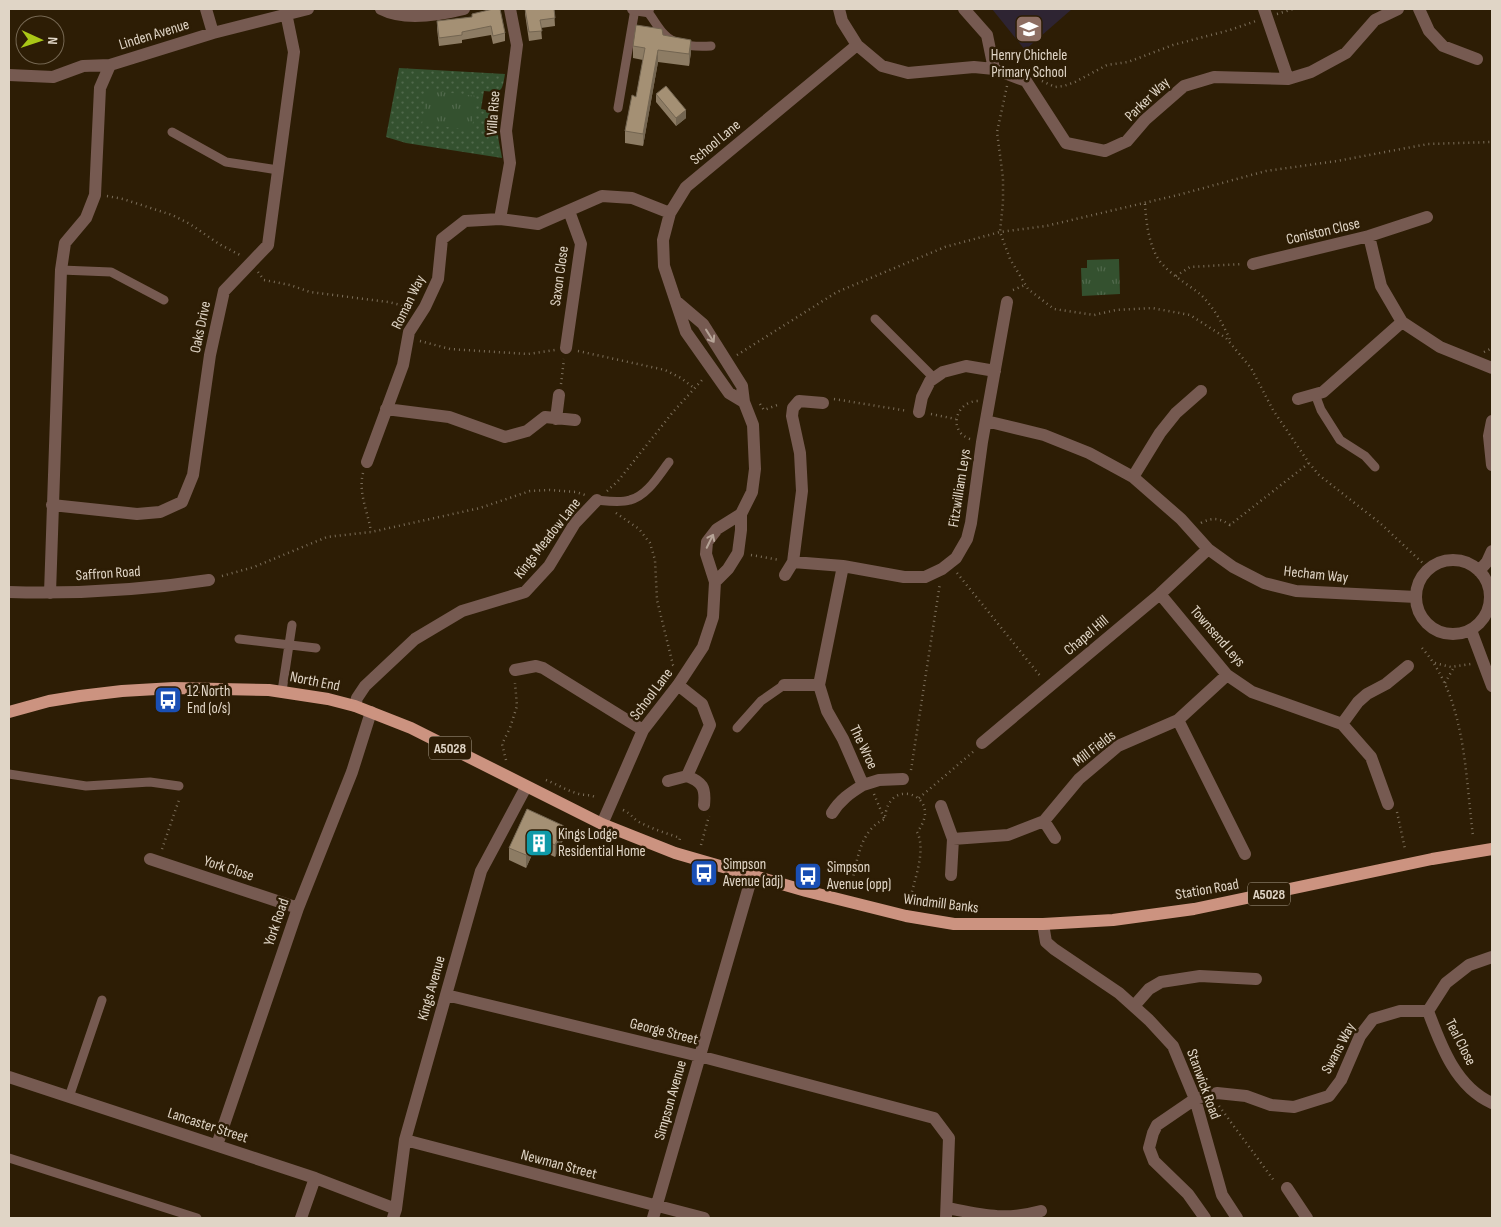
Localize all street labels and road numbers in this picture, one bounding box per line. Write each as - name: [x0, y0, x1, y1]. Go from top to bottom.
- street label: Linden Avenue: [117, 15, 192, 54]
- street label: Parker Way: [1121, 73, 1174, 125]
- street label: Villa Rise: [482, 90, 505, 136]
- street label: School Lane: [686, 116, 745, 169]
- street label: Coniston Close: [1284, 214, 1362, 249]
- street label: Saxon Close: [546, 245, 573, 307]
- street label: Roman Way: [387, 272, 430, 332]
- street label: Oaks Drive: [186, 299, 215, 355]
- street label: Fitzwilliam Leys: [944, 448, 975, 529]
- street label: Kings Meadow Lane: [510, 494, 585, 583]
- street label: Saffron Road: [75, 562, 141, 585]
- street label: Hecham Way: [1283, 562, 1349, 587]
- street label: Townsend Leys: [1186, 602, 1249, 671]
- street label: Chapel Hill: [1060, 611, 1113, 660]
- street label: School Lane: [626, 665, 677, 724]
- street label: North End: [288, 667, 342, 696]
- street label: The Wroe: [845, 722, 882, 772]
- street label: Mill Fields: [1069, 726, 1120, 771]
- road number: A5028: [429, 736, 471, 760]
- street label: York Close: [201, 851, 256, 886]
- street label: Station Road: [1174, 875, 1240, 904]
- road number: A5028: [1248, 882, 1290, 906]
- street label: Windmill Banks: [902, 889, 980, 918]
- street label: York Road: [259, 896, 293, 948]
- street label: Kings Avenue: [413, 954, 450, 1023]
- street label: George Street: [628, 1014, 700, 1049]
- street label: Teal Close: [1441, 1016, 1480, 1069]
- street label: Swans Way: [1317, 1019, 1360, 1077]
- street label: Stanwick Road: [1182, 1046, 1225, 1122]
- street label: Simpson Avenue: [650, 1058, 691, 1142]
- street label: Lancaster Street: [165, 1104, 251, 1148]
- street label: Newman Street: [519, 1145, 599, 1184]

